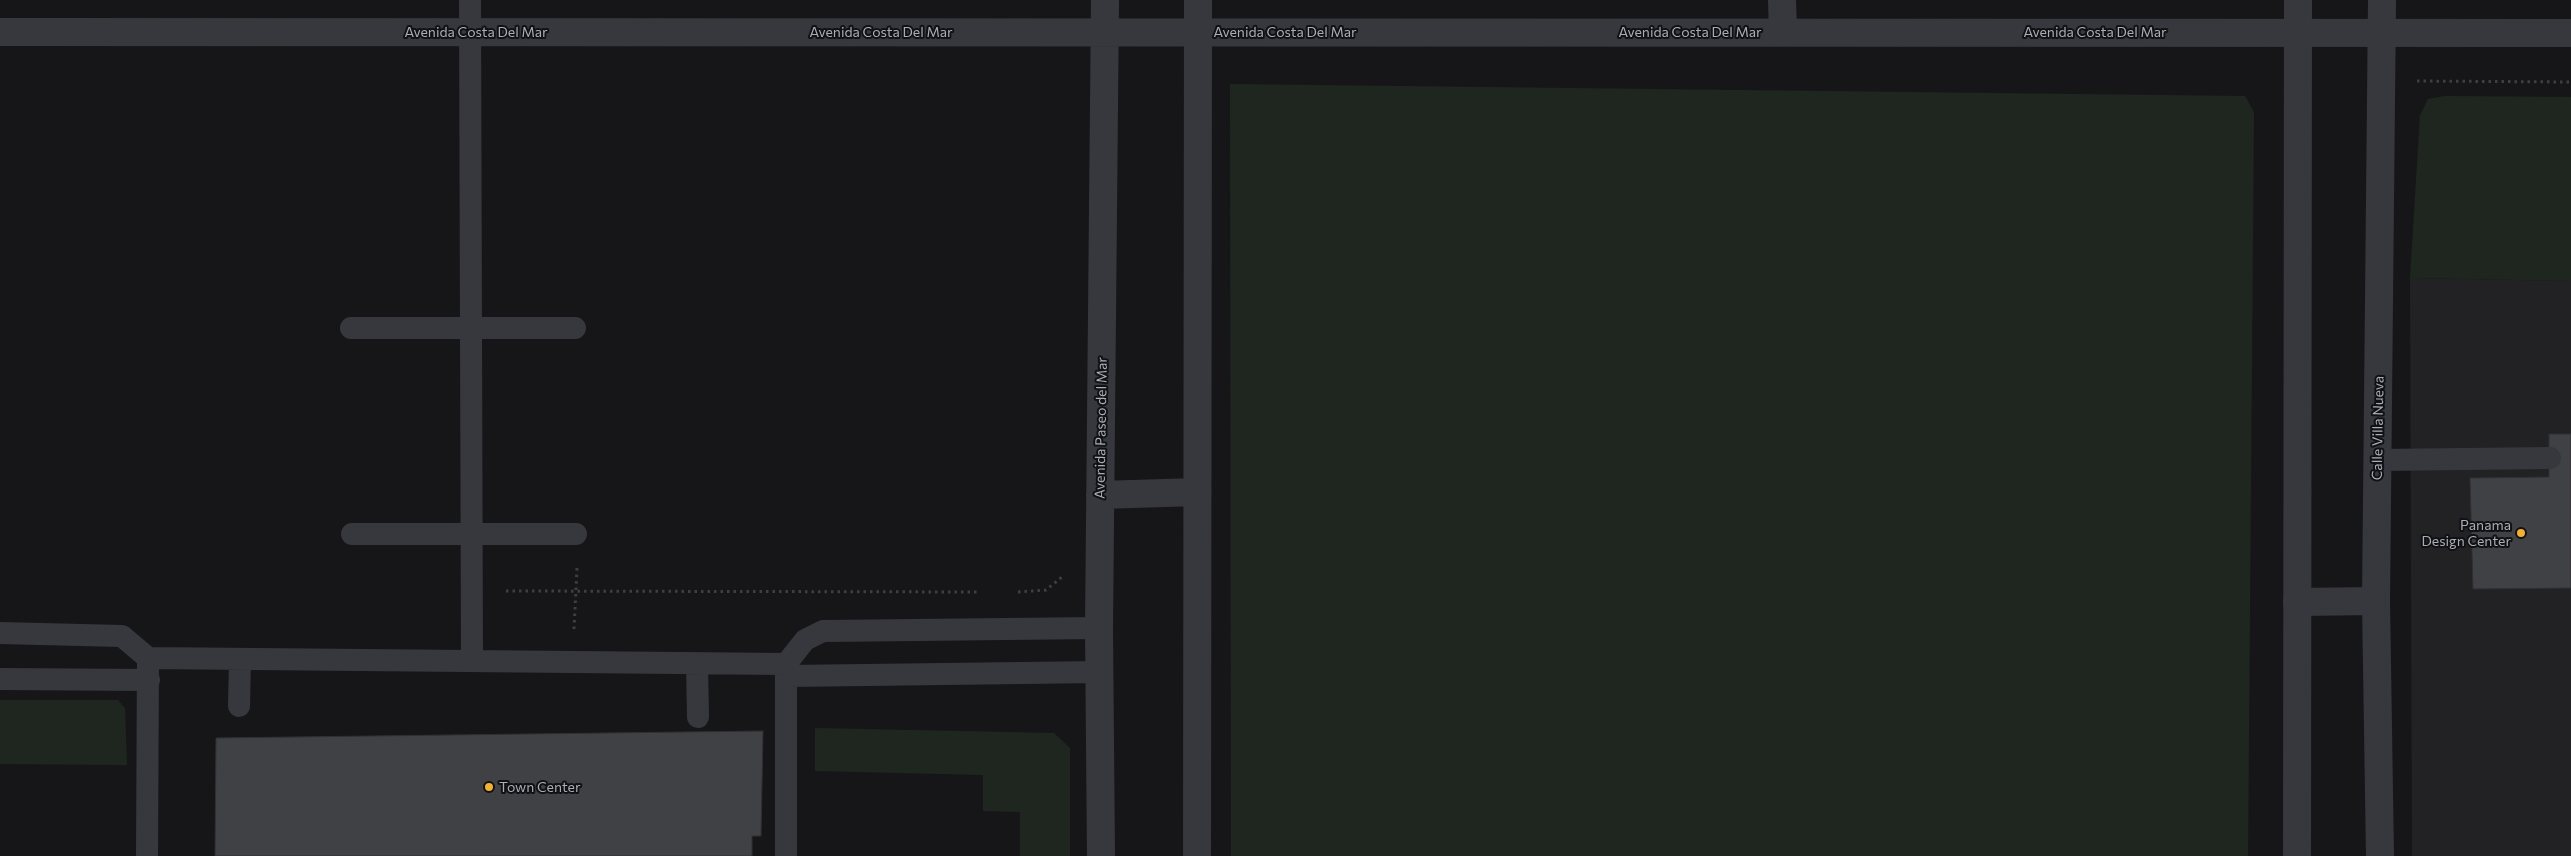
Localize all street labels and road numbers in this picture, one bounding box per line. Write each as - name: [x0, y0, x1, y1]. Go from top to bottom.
- street label: Avenida Costa Del Mar: [404, 24, 548, 40]
- street label: Avenida Costa Del Mar: [809, 24, 953, 40]
- street label: Avenida Costa Del Mar: [1213, 24, 1357, 40]
- street label: Avenida Costa Del Mar: [1618, 24, 1762, 40]
- street label: Avenida Costa Del Mar: [2023, 24, 2167, 40]
- street label: Avenida Paseo del Mar: [1091, 357, 1111, 499]
- street label: Calle Villa Nueva: [2369, 376, 2387, 480]

